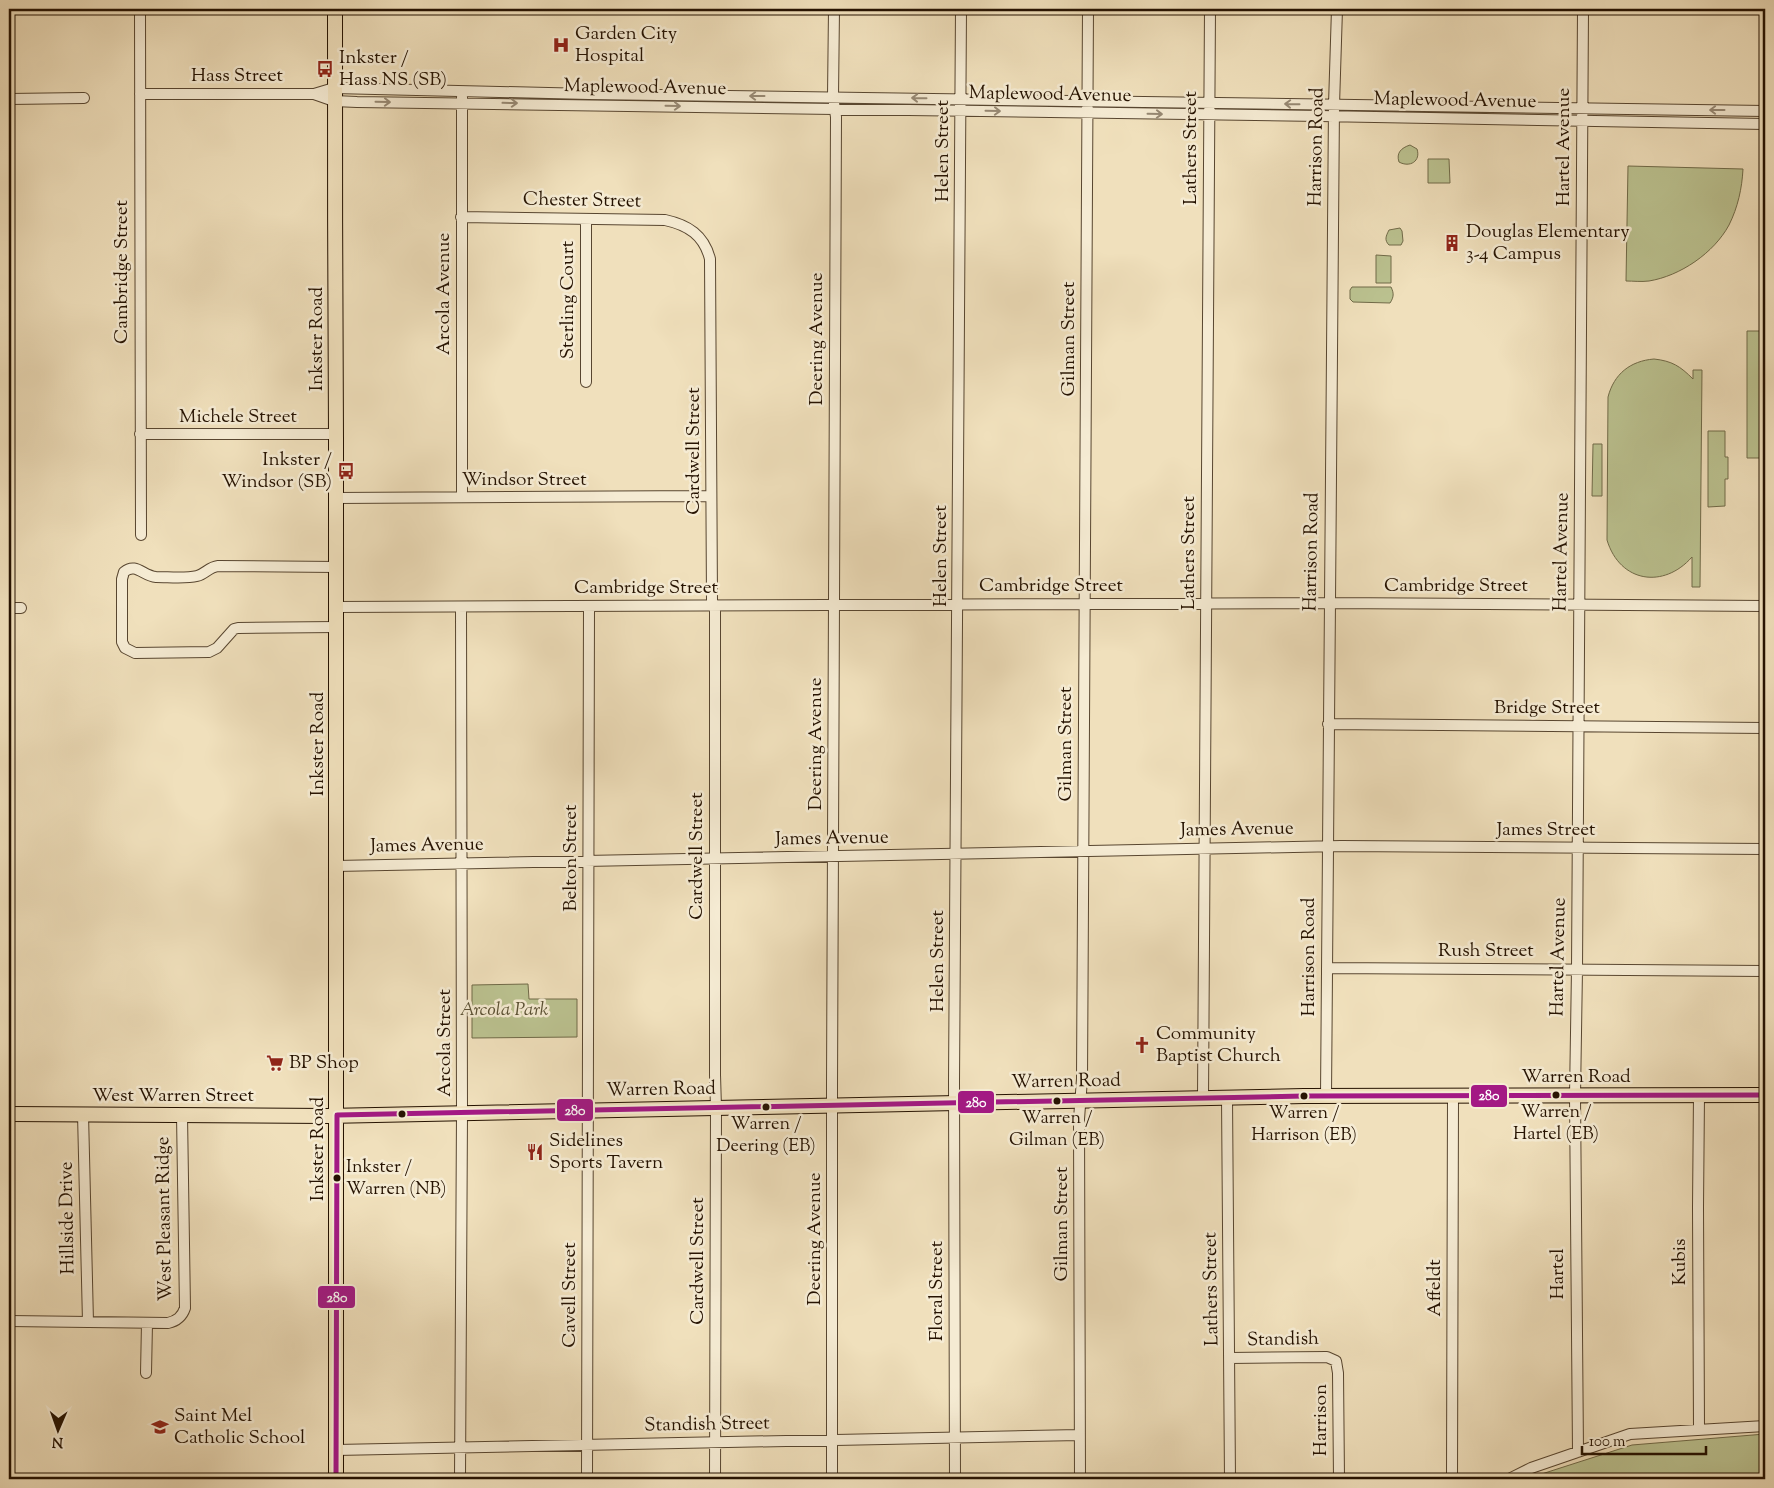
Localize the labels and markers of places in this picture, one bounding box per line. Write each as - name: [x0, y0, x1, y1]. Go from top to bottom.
- place label: Garden City Hospital: [575, 21, 678, 70]
- hospital icon: Garden City Hospital: [551, 35, 571, 55]
- place label: Inkster / Hass NS (SB): [339, 45, 447, 94]
- bus stop icon: Inkster / Hass NS (SB): [315, 59, 335, 79]
- place label: Douglas Elementary 3-4 Campus: [1466, 219, 1630, 268]
- building icon: Douglas Elementary 3-4 Campus: [1442, 233, 1462, 253]
- place label: Inkster / Windsor (SB): [221, 447, 332, 496]
- bus stop icon: Inkster / Windsor (SB): [336, 461, 356, 481]
- place label: Community Baptist Church: [1156, 1021, 1281, 1070]
- church icon: Community Baptist Church: [1132, 1035, 1152, 1055]
- place label: BP Shop: [289, 1050, 359, 1077]
- supermarket icon: BP Shop: [265, 1053, 285, 1073]
- marker: Warren / Hartel (EB): [1551, 1090, 1561, 1100]
- marker: Warren / Harrison (EB): [1299, 1091, 1309, 1101]
- marker: Warren / Gilman (EB): [1052, 1096, 1062, 1106]
- place label: Warren / Hartel (EB): [1513, 1100, 1599, 1148]
- place label: Warren / Harrison (EB): [1251, 1101, 1357, 1149]
- marker: Warren / Deering (EB): [761, 1102, 771, 1112]
- place label: Warren / Gilman (EB): [1009, 1106, 1105, 1154]
- unlabelled marker: [397, 1109, 407, 1119]
- place label: Warren / Deering (EB): [716, 1112, 816, 1160]
- place label: Sidelines Sports Tavern: [549, 1128, 663, 1177]
- restaurant icon: Sidelines Sports Tavern: [525, 1142, 545, 1162]
- place label: Inkster / Warren (NB): [346, 1155, 446, 1203]
- marker: Inkster / Warren (NB): [332, 1173, 342, 1183]
- place label: Saint Mel Catholic School: [174, 1403, 305, 1452]
- school or university icon: Saint Mel Catholic School: [150, 1417, 170, 1437]

